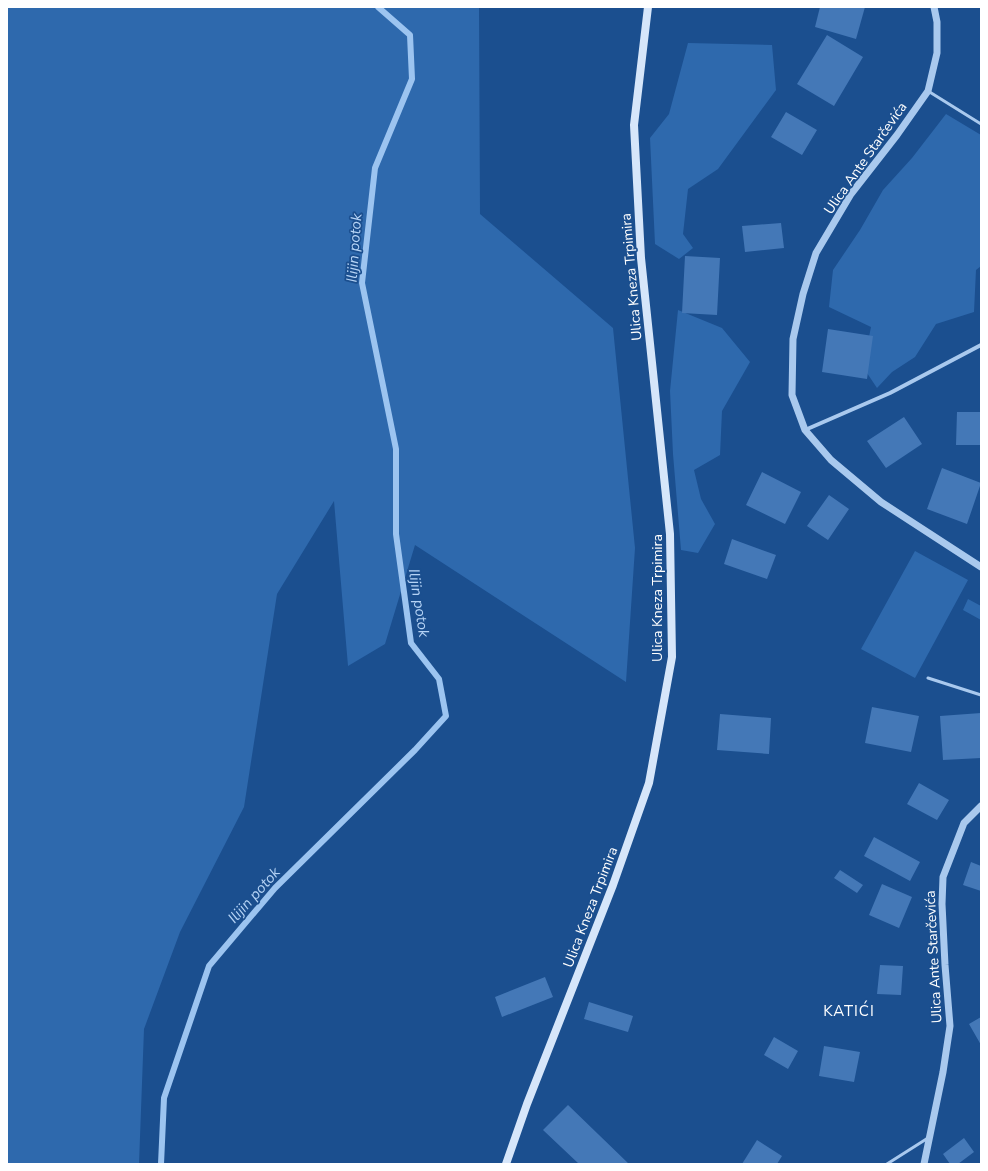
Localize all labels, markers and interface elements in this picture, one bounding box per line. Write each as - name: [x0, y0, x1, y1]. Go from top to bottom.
- street label: Ulica Ante Starčevića: [820, 98, 911, 218]
- water label: Ilijin potok: [342, 212, 366, 283]
- street label: Ulica Kneza Trpimira: [616, 212, 647, 342]
- street label: Ulica Kneza Trpimira: [648, 534, 667, 662]
- water label: Ilijin potok: [404, 567, 434, 639]
- street label: Ulica Kneza Trpimira: [559, 844, 622, 970]
- water label: Ilijin potok: [223, 862, 285, 927]
- street label: Ulica Ante Starčevića: [921, 890, 946, 1024]
- district label: KATIĆI: [823, 1000, 875, 1021]

